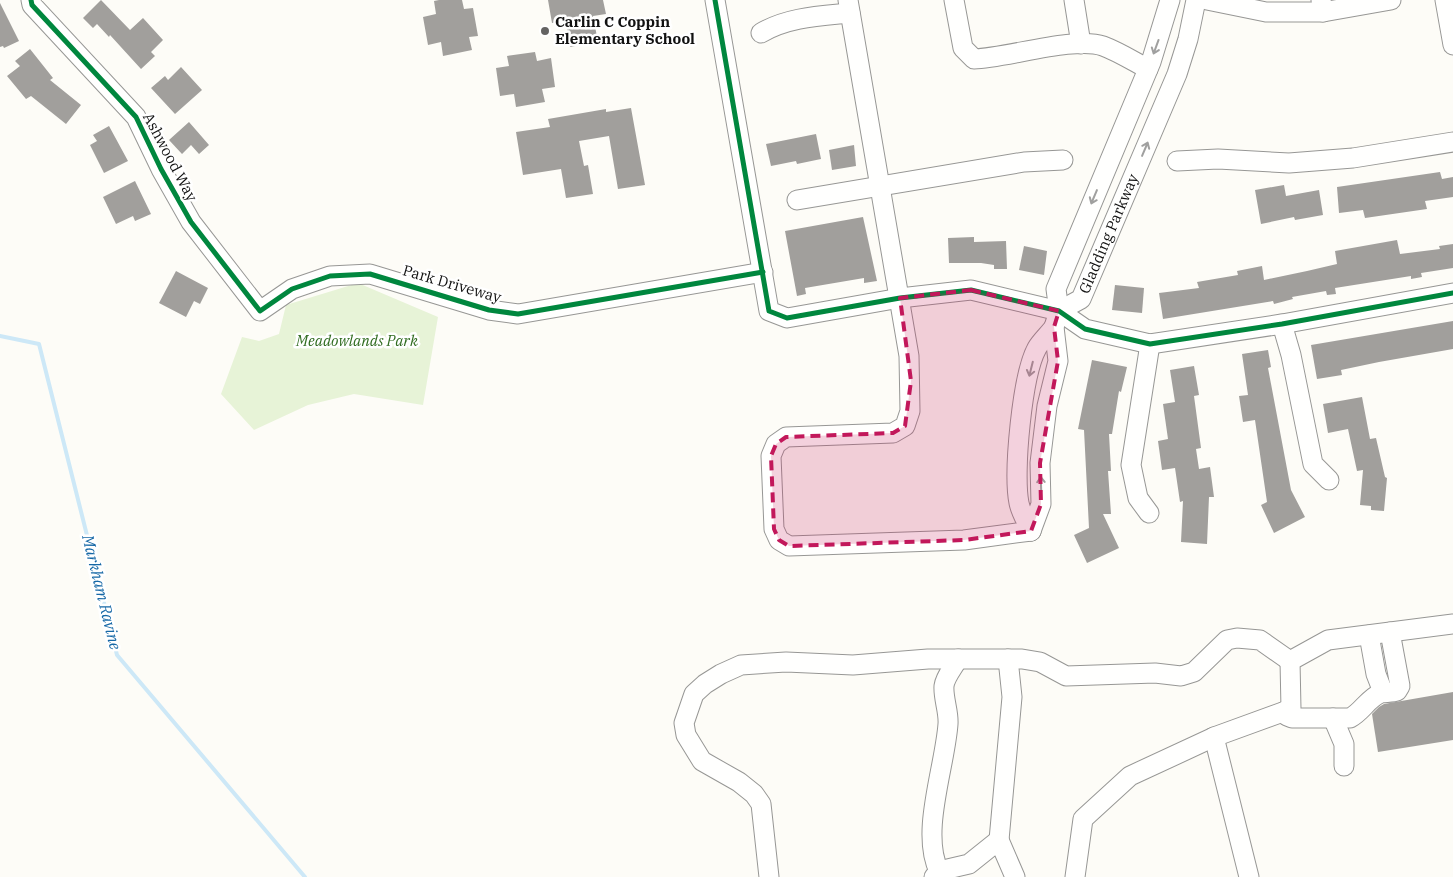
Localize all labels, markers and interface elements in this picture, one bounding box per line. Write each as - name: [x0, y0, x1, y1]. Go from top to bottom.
- place label: Carlin C Coppin Elementary School: [555, 12, 695, 48]
- marker: Carlin C Coppin Elementary School: [539, 25, 551, 37]
- one-way arrow: [1151, 38, 1160, 54]
- street label: Ashwood Way: [139, 109, 202, 204]
- one-way arrow: [1141, 142, 1151, 157]
- street label: Gladding Parkway: [1074, 171, 1142, 296]
- one-way arrow: [1089, 189, 1099, 204]
- street label: Park Driveway: [401, 260, 504, 307]
- park label: Meadowlands Park: [295, 331, 418, 350]
- one-way arrow: [1026, 361, 1035, 377]
- one-way arrow: [1036, 477, 1045, 493]
- water label: Markham Ravine: [78, 531, 126, 652]

